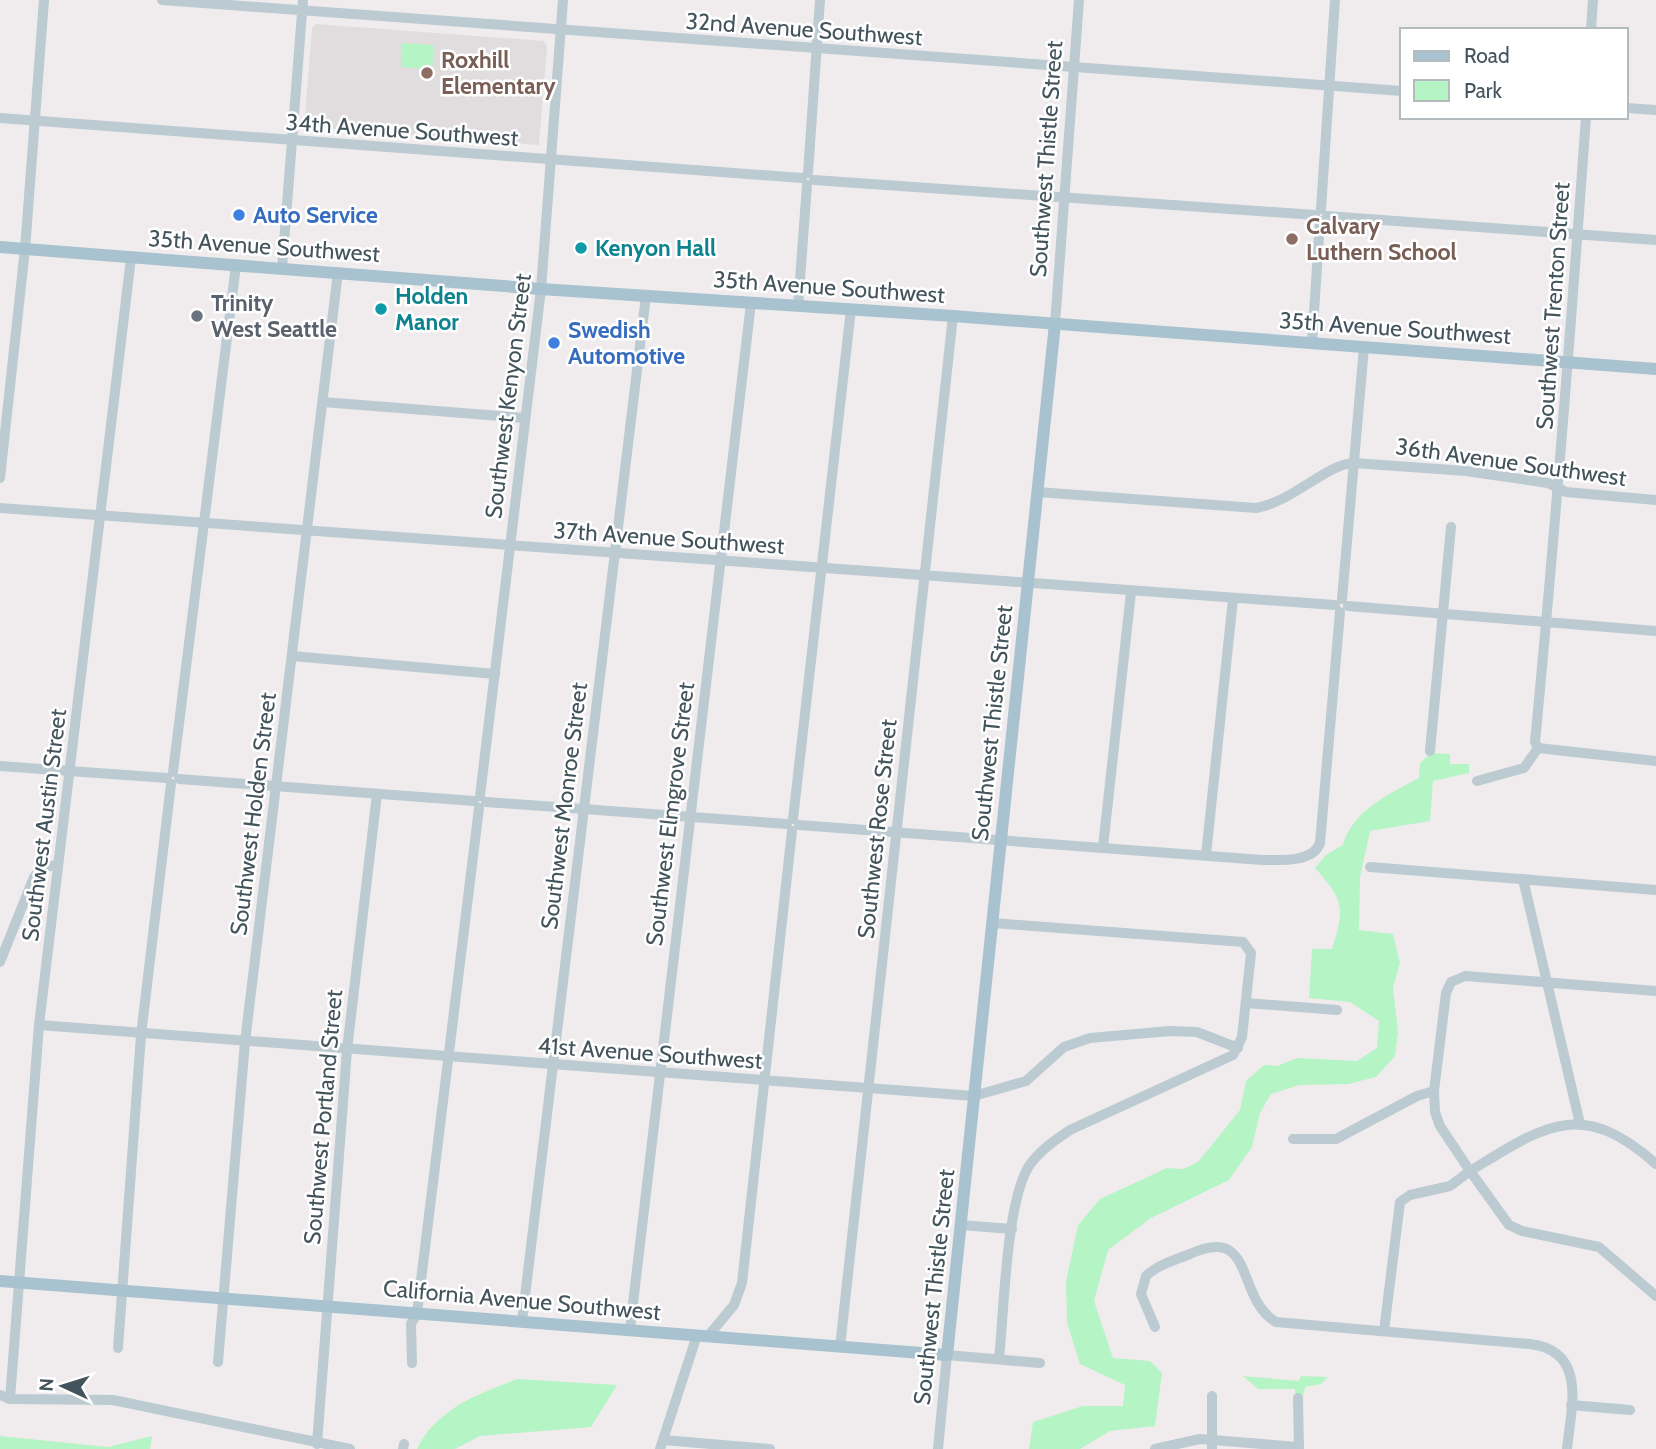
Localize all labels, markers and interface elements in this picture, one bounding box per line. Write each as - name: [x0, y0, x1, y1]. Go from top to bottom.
- street label: 32nd Avenue Southwest: [685, 7, 924, 51]
- legend: [1400, 28, 1628, 119]
- street label: Southwest Thistle Street: [1024, 40, 1068, 278]
- text: Road: [1464, 43, 1510, 68]
- place label: Roxhill Elementary: [441, 46, 556, 100]
- marker: Roxhill Elementary: [419, 65, 435, 81]
- text: Park: [1464, 78, 1502, 103]
- street label: 34th Avenue Southwest: [285, 108, 519, 152]
- street label: Southwest Trenton Street: [1530, 181, 1576, 431]
- place label: Auto Service: [253, 201, 378, 229]
- marker: Auto Service: [231, 207, 247, 223]
- place label: Calvary Luthern School: [1306, 212, 1457, 266]
- street label: 35th Avenue Southwest: [147, 224, 381, 268]
- marker: Calvary Luthern School: [1284, 231, 1300, 247]
- place label: Kenyon Hall: [595, 234, 716, 262]
- marker: Kenyon Hall: [573, 240, 589, 256]
- street label: 35th Avenue Southwest: [712, 265, 946, 309]
- street label: Southwest Kenyon Street: [479, 272, 537, 520]
- place label: Holden Manor: [395, 282, 468, 336]
- place label: Trinity West Seattle: [211, 289, 337, 343]
- marker: Holden Manor: [373, 301, 389, 317]
- street label: 35th Avenue Southwest: [1278, 306, 1512, 350]
- marker: Trinity West Seattle: [189, 308, 205, 324]
- place label: Swedish Automotive: [568, 316, 685, 370]
- marker: Swedish Automotive: [546, 335, 562, 351]
- street label: 36th Avenue Southwest: [1394, 432, 1628, 492]
- street label: 37th Avenue Southwest: [553, 516, 786, 560]
- street label: Southwest Thistle Street: [966, 603, 1018, 842]
- street label: Southwest Elmgrove Street: [640, 680, 700, 947]
- street label: Southwest Monroe Street: [535, 681, 593, 931]
- street label: Southwest Holden Street: [224, 691, 282, 937]
- street label: Southwest Austin Street: [16, 707, 72, 943]
- street label: Southwest Rose Street: [852, 718, 902, 940]
- street label: Southwest Portland Street: [298, 988, 348, 1246]
- street label: 41st Avenue Southwest: [537, 1031, 764, 1075]
- street label: Southwest Thistle Street: [908, 1167, 960, 1406]
- street label: California Avenue Southwest: [382, 1274, 662, 1326]
- north arrow: [28, 1351, 98, 1421]
- text: N: [35, 1377, 58, 1392]

